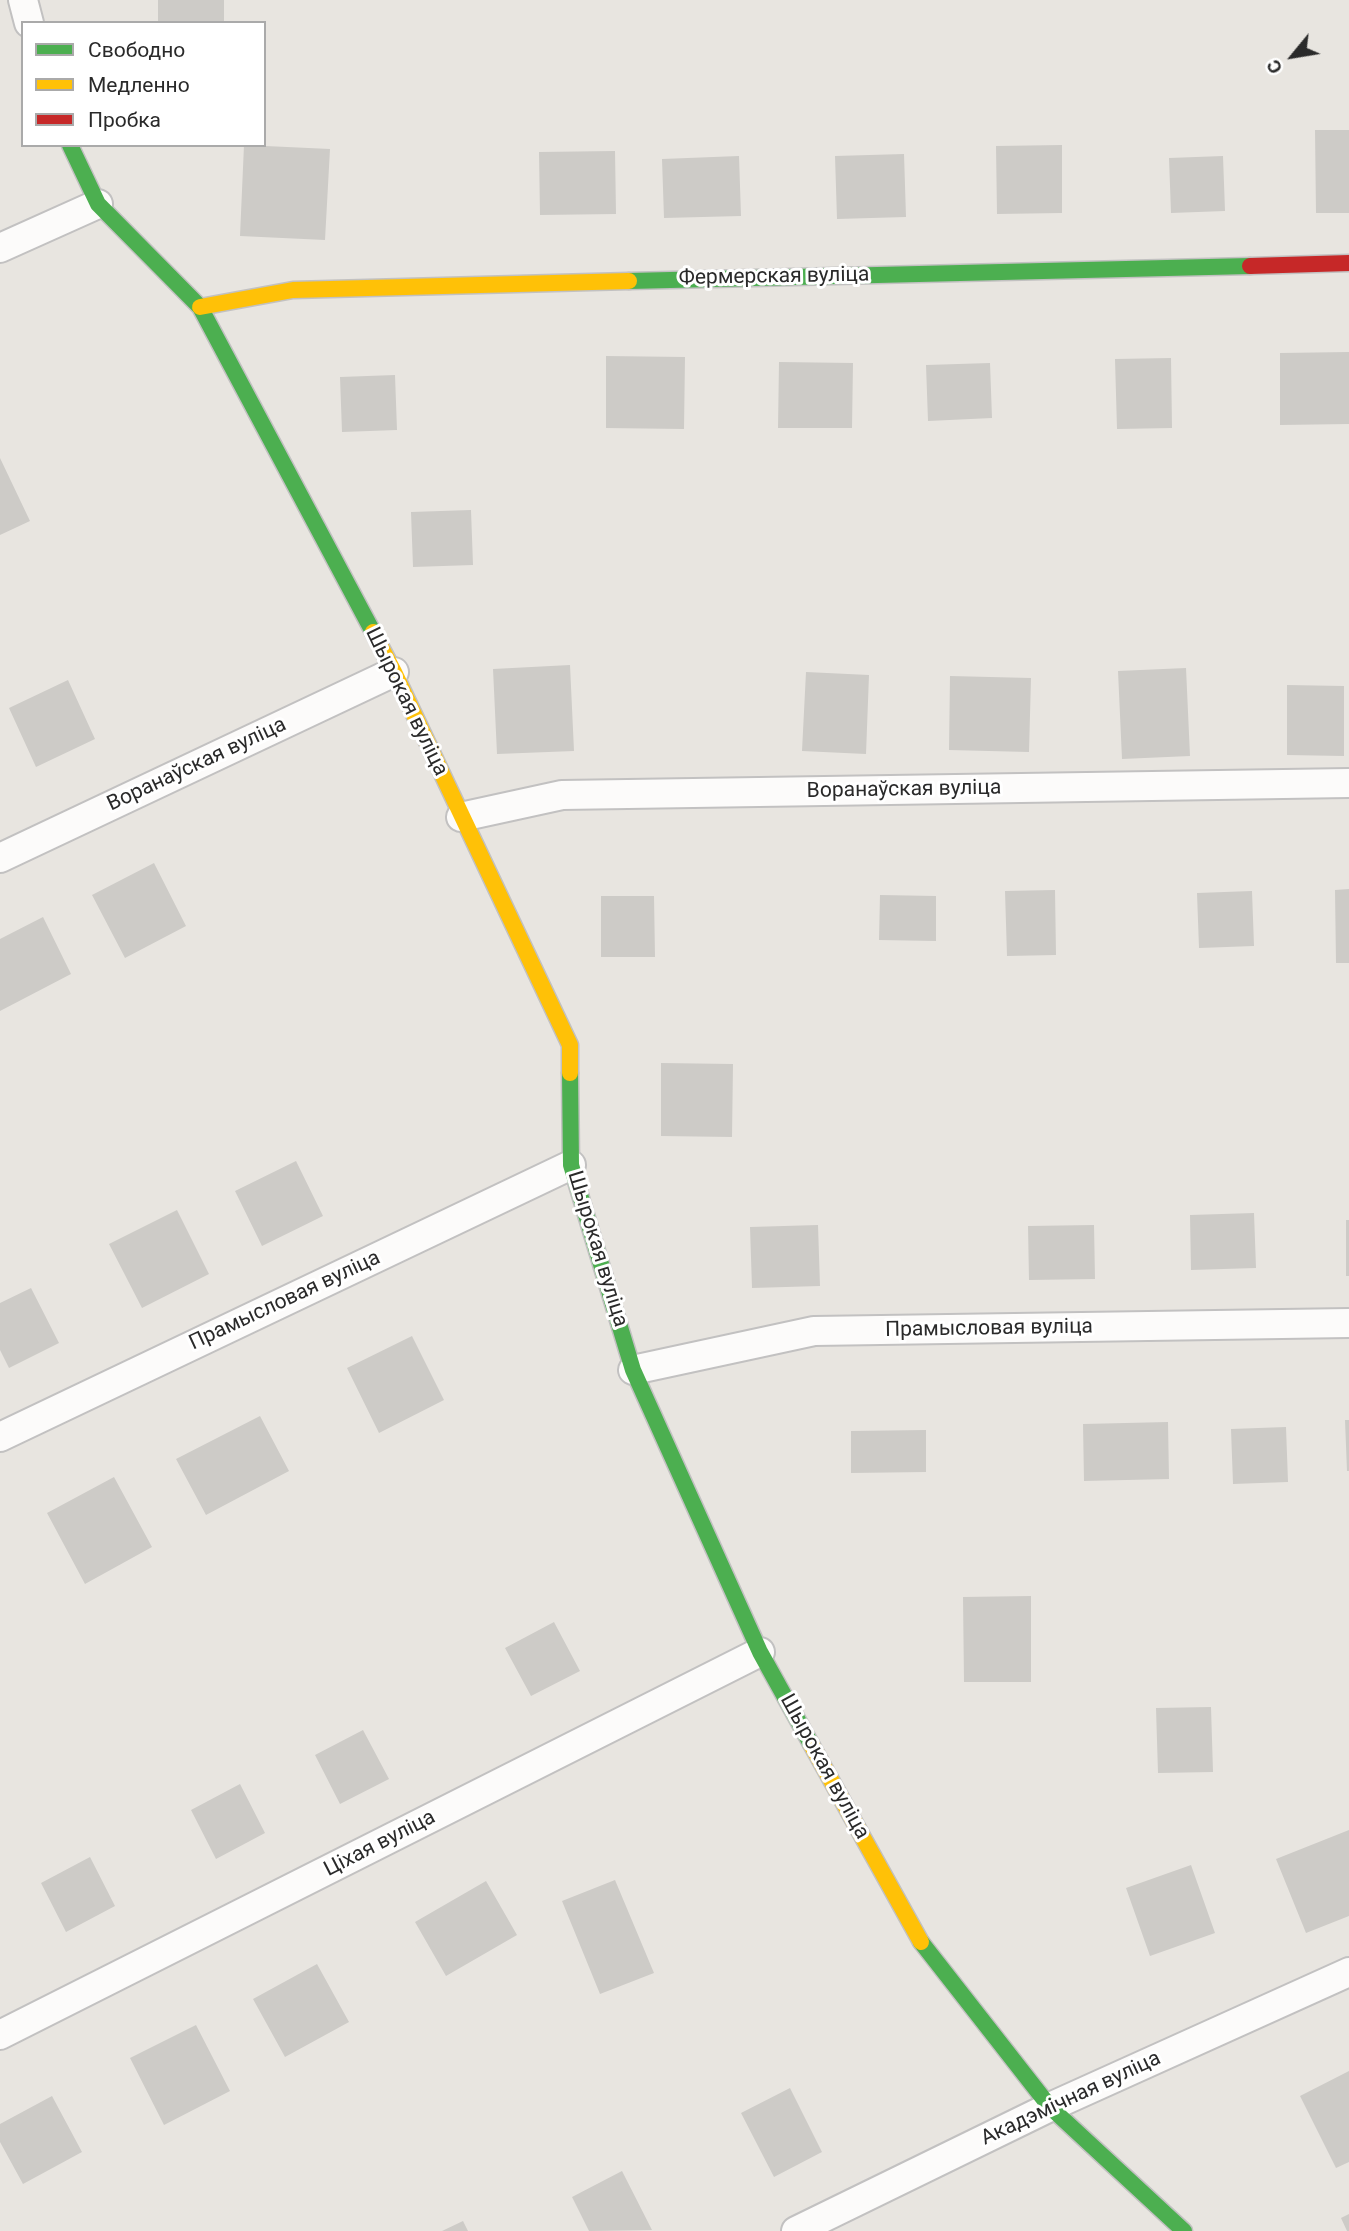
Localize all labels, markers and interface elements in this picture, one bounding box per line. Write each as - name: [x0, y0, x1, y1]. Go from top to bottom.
- legend: [21, 21, 266, 147]
- north arrow: [1258, 21, 1328, 91]
- text: Свободно: [88, 38, 185, 62]
- text: С: [1261, 56, 1287, 78]
- text: Медленно: [88, 73, 190, 97]
- text: Пробка: [88, 108, 161, 132]
- street label: Фермерская вуліца: [678, 263, 870, 291]
- street label: Шырокая вуліца: [359, 624, 453, 780]
- street label: Воранаўская вуліца: [104, 712, 290, 818]
- street label: Воранаўская вуліца: [807, 776, 1001, 804]
- street label: Шырокая вуліца: [561, 1168, 633, 1330]
- street label: Прамысловая вуліца: [185, 1246, 385, 1356]
- street label: Прамысловая вуліца: [885, 1315, 1093, 1343]
- street label: Шырокая вуліца: [774, 1690, 874, 1844]
- street label: Ціхая вуліца: [320, 1805, 440, 1883]
- street label: Акадэмічная вуліца: [977, 2046, 1165, 2152]

